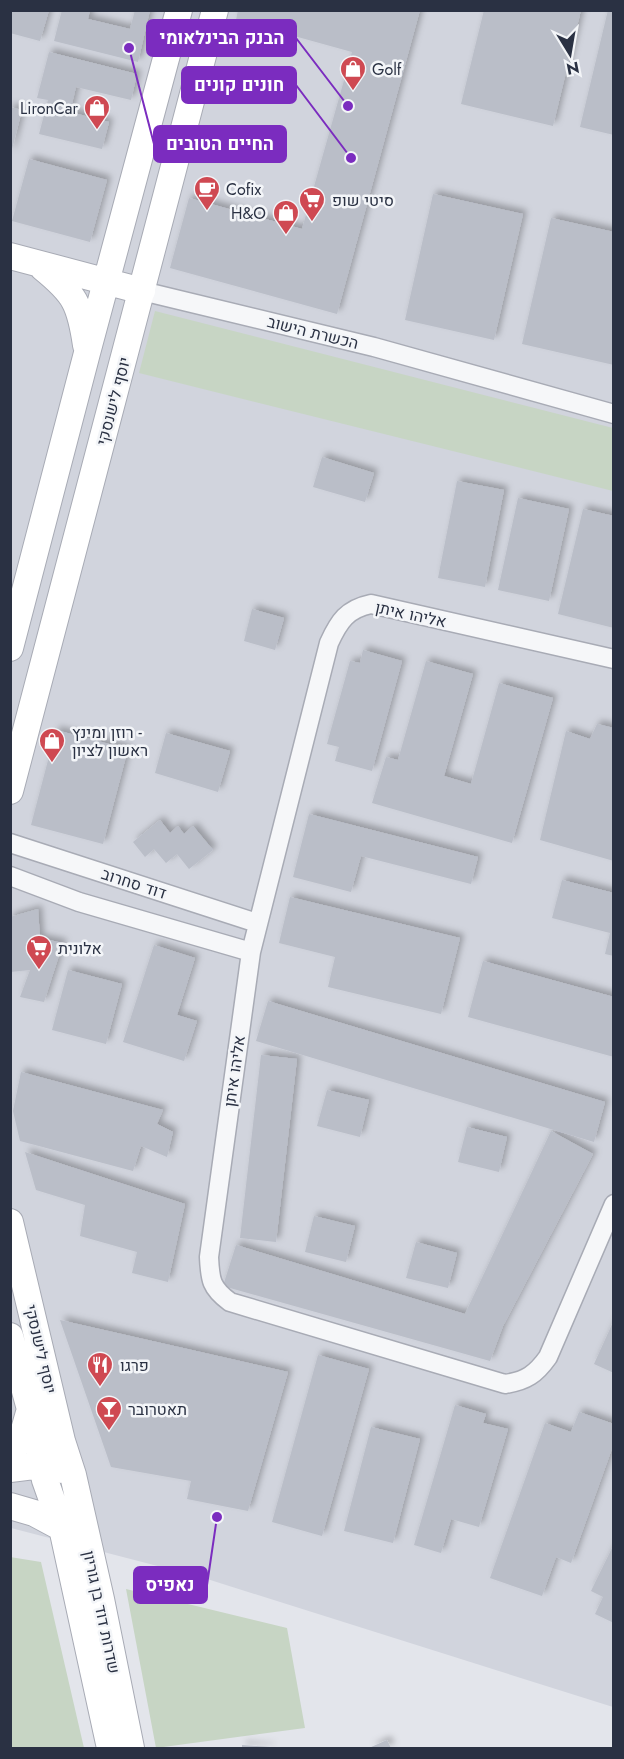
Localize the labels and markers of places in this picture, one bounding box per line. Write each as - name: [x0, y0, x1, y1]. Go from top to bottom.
- callout: הבנק הבינלאומי: [147, 20, 296, 56]
- shop icon: Golf: [338, 54, 368, 92]
- place label: Golf: [372, 58, 402, 81]
- callout: חונים קונים: [182, 67, 296, 103]
- shop icon: LironCar: [82, 93, 112, 131]
- place label: LironCar: [20, 97, 79, 120]
- callout: החיים הטובים: [154, 126, 286, 162]
- cafe icon: Cofix: [192, 174, 222, 212]
- place label: Cofix: [226, 178, 261, 201]
- supermarket icon: סיטי שופ: [297, 185, 327, 223]
- place label: סיטי שופ: [332, 189, 394, 212]
- shop icon: H&O: [271, 198, 301, 236]
- place label: H&O: [231, 202, 266, 225]
- place label: רוזן ומינץ - ראשון לציון: [72, 721, 148, 762]
- shop icon: רוזן ומינץ - ראשון לציון: [37, 726, 67, 764]
- supermarket icon: אלונית: [24, 933, 54, 971]
- place label: אלונית: [58, 937, 102, 960]
- restaurant icon: פרגו: [85, 1350, 115, 1388]
- place label: פרגו: [120, 1354, 149, 1377]
- bar icon: תאטרובר: [94, 1394, 124, 1432]
- place label: תאטרובר: [128, 1398, 187, 1421]
- callout: נאפיס: [134, 1567, 207, 1603]

